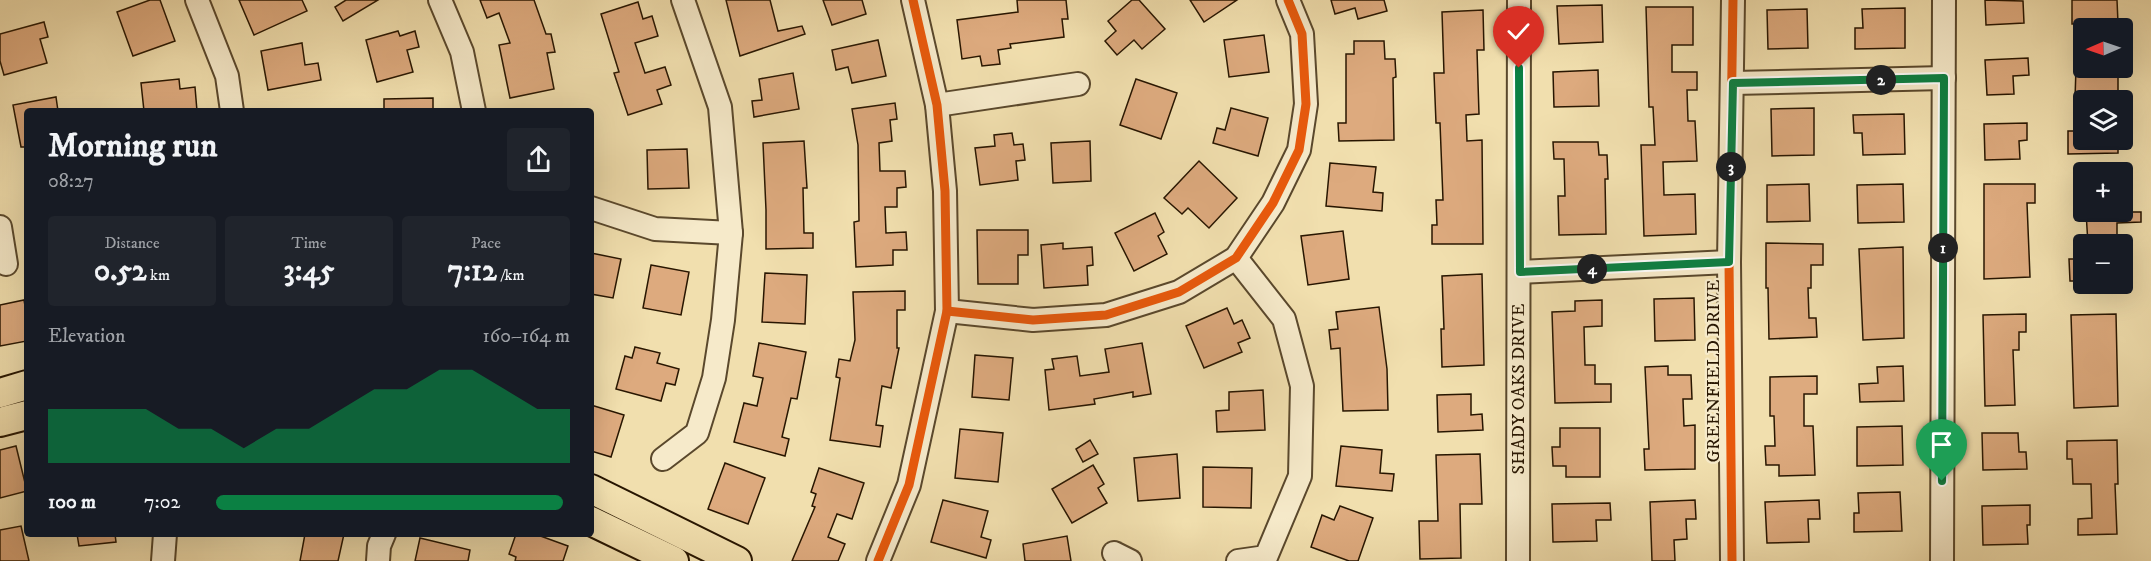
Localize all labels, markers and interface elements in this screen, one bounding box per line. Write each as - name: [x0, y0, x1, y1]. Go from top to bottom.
- pin: [1493, 6, 1544, 68]
- icon: check: [1502, 15, 1535, 48]
- north arrow: [2073, 18, 2133, 78]
- map controls: [2073, 18, 2133, 294]
- pin: 2: [1866, 65, 1896, 95]
- text: 2: [1877, 70, 1885, 90]
- button: layers: [2073, 90, 2133, 150]
- text: Morning run: [48, 126, 217, 167]
- button: share: [507, 128, 570, 191]
- pin: 3: [1716, 152, 1746, 182]
- text: 3: [1728, 157, 1734, 177]
- button: +: [2073, 162, 2133, 222]
- text: 08:27: [48, 169, 94, 194]
- text: Distance: [104, 233, 160, 253]
- text: Time: [292, 233, 326, 253]
- text: Pace: [471, 233, 501, 253]
- pin: 1: [1928, 233, 1958, 263]
- button: −: [2073, 234, 2133, 294]
- text: 1: [1940, 238, 1946, 258]
- text: 0.52: [94, 253, 147, 290]
- text: 3:45: [283, 253, 335, 290]
- text: 7:12: [447, 253, 497, 290]
- pin: 4: [1577, 254, 1607, 284]
- text: 4: [1587, 259, 1597, 279]
- text: km: [147, 265, 170, 285]
- text: /km: [497, 265, 525, 285]
- street label: GREENFIELD DRIVE: [1703, 279, 1725, 463]
- street label: SHADY OAKS DRIVE: [1508, 303, 1530, 474]
- text: Elevation: [48, 324, 125, 349]
- text: 160–164 m: [483, 324, 570, 349]
- pin: [1916, 419, 1967, 481]
- icon: arrive: [1925, 428, 1958, 461]
- text: 100 m: [48, 490, 96, 515]
- text: 7:02: [144, 490, 180, 515]

